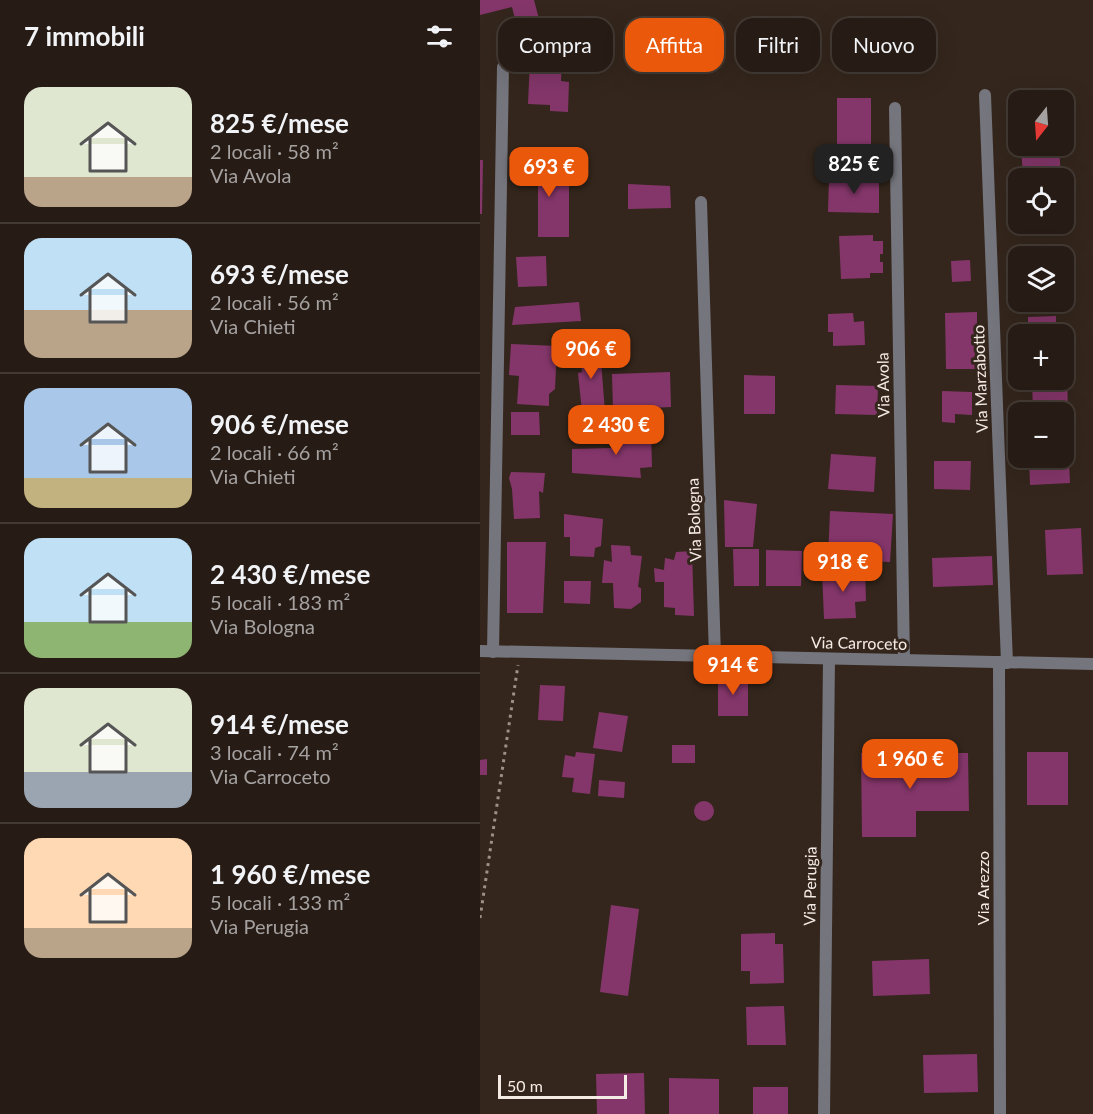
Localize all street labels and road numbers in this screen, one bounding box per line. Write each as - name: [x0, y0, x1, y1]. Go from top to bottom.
- street label: Via Marzabotto: [968, 325, 991, 433]
- street label: Via Avola: [872, 352, 893, 418]
- street label: Via Bologna: [683, 478, 704, 562]
- street label: Via Carroceto: [811, 632, 907, 653]
- street label: Via Perugia: [799, 846, 820, 926]
- street label: Via Arezzo: [973, 851, 992, 925]

